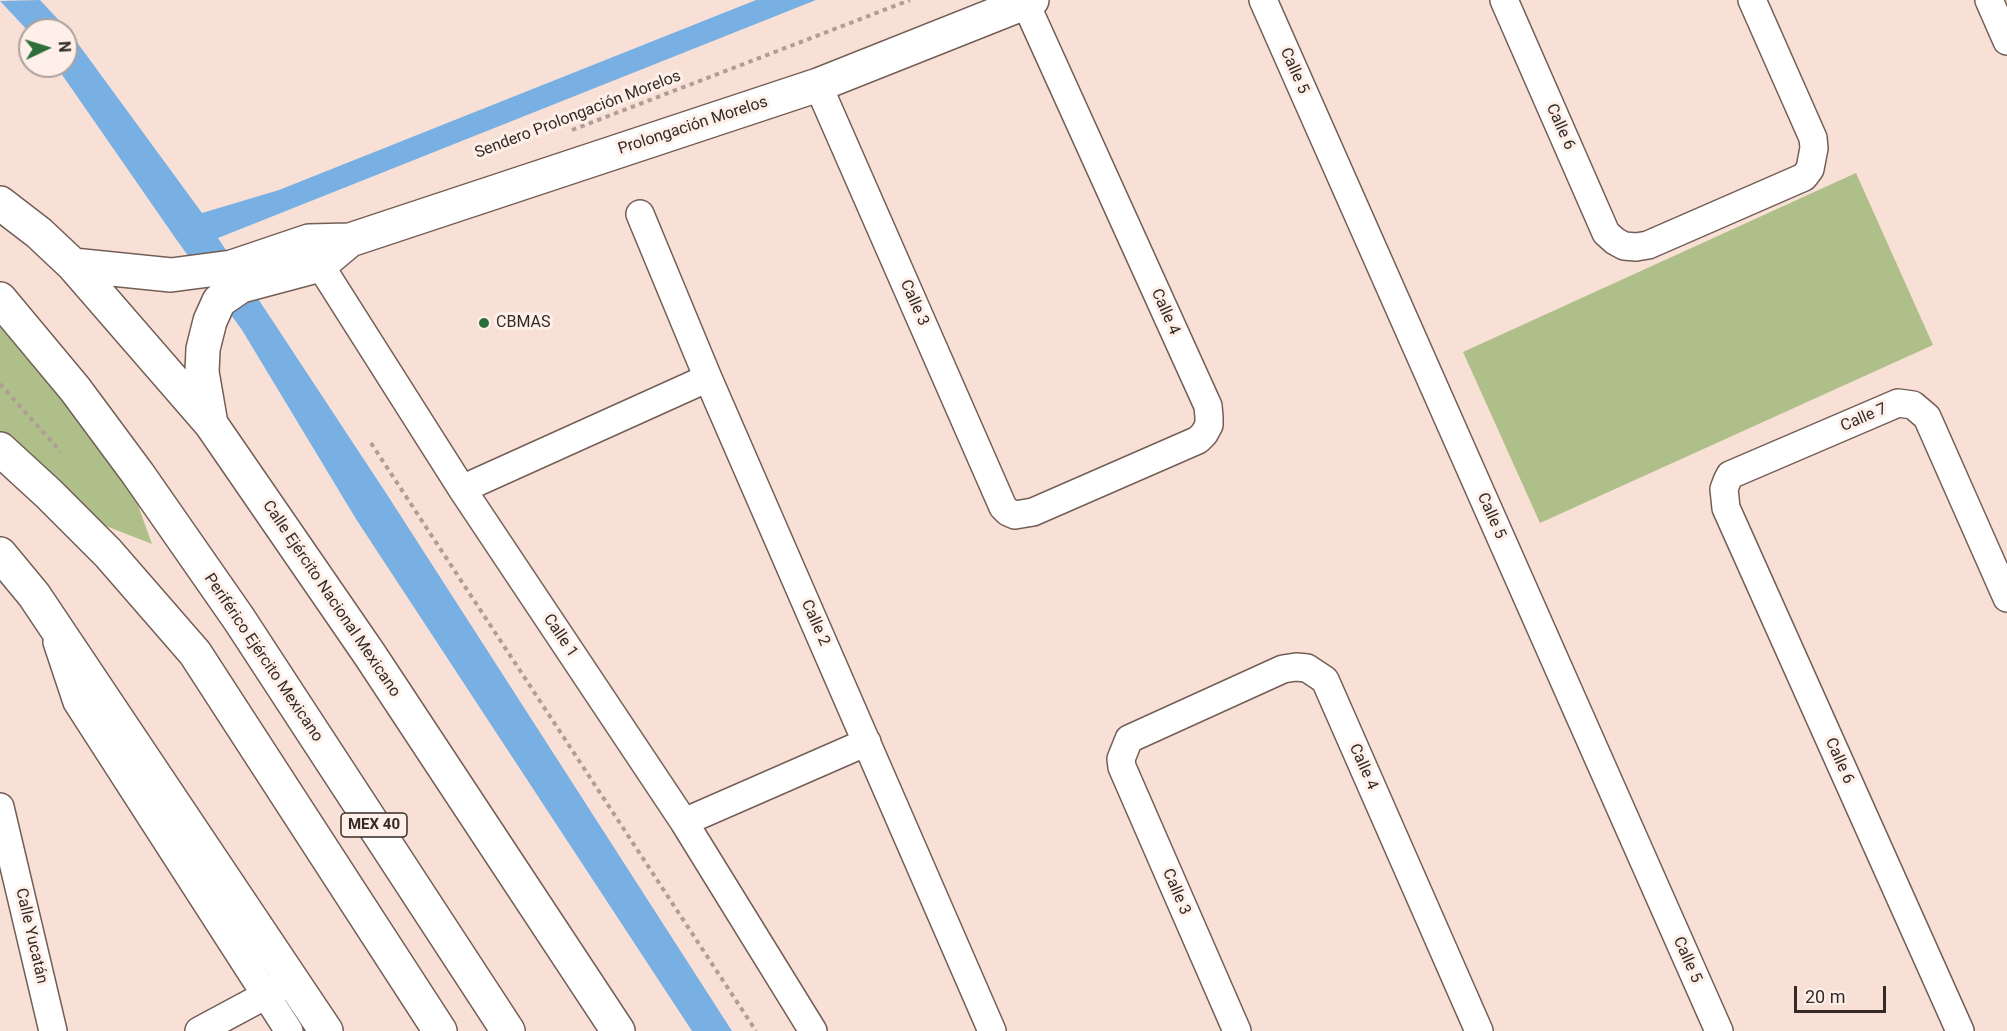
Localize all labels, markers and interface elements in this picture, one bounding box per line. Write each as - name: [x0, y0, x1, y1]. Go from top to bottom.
- north arrow: [18, 18, 78, 78]
- text: N: [55, 41, 74, 53]
- street label: Calle 5: [1275, 45, 1313, 97]
- street label: Sendero Prolongación Morelos: [472, 67, 684, 163]
- street label: Prolongación Morelos: [616, 93, 770, 159]
- street label: Calle 6: [1541, 101, 1579, 153]
- street label: Calle 3: [895, 277, 933, 329]
- street label: Calle 4: [1146, 286, 1184, 338]
- place label: CBMAS: [496, 313, 550, 333]
- marker: CBMAS: [477, 316, 491, 330]
- street label: Calle 7: [1838, 400, 1890, 436]
- street label: Calle 5: [1472, 490, 1510, 542]
- street label: Calle Ejército Nacional Mexicano: [258, 497, 404, 701]
- street label: Periférico Ejército Mexicano: [199, 570, 327, 746]
- street label: Calle 2: [796, 597, 834, 649]
- street label: Calle 1: [539, 611, 581, 661]
- street label: Calle 6: [1820, 735, 1858, 787]
- street label: Calle 4: [1344, 741, 1382, 793]
- road number: MEX 40: [341, 813, 407, 837]
- street label: Calle 3: [1158, 866, 1194, 918]
- street label: Calle Yucatán: [11, 886, 51, 986]
- street label: Calle 5: [1668, 934, 1706, 986]
- scale bar: [1797, 974, 1888, 1012]
- text: 20 m: [1805, 986, 1845, 1007]

